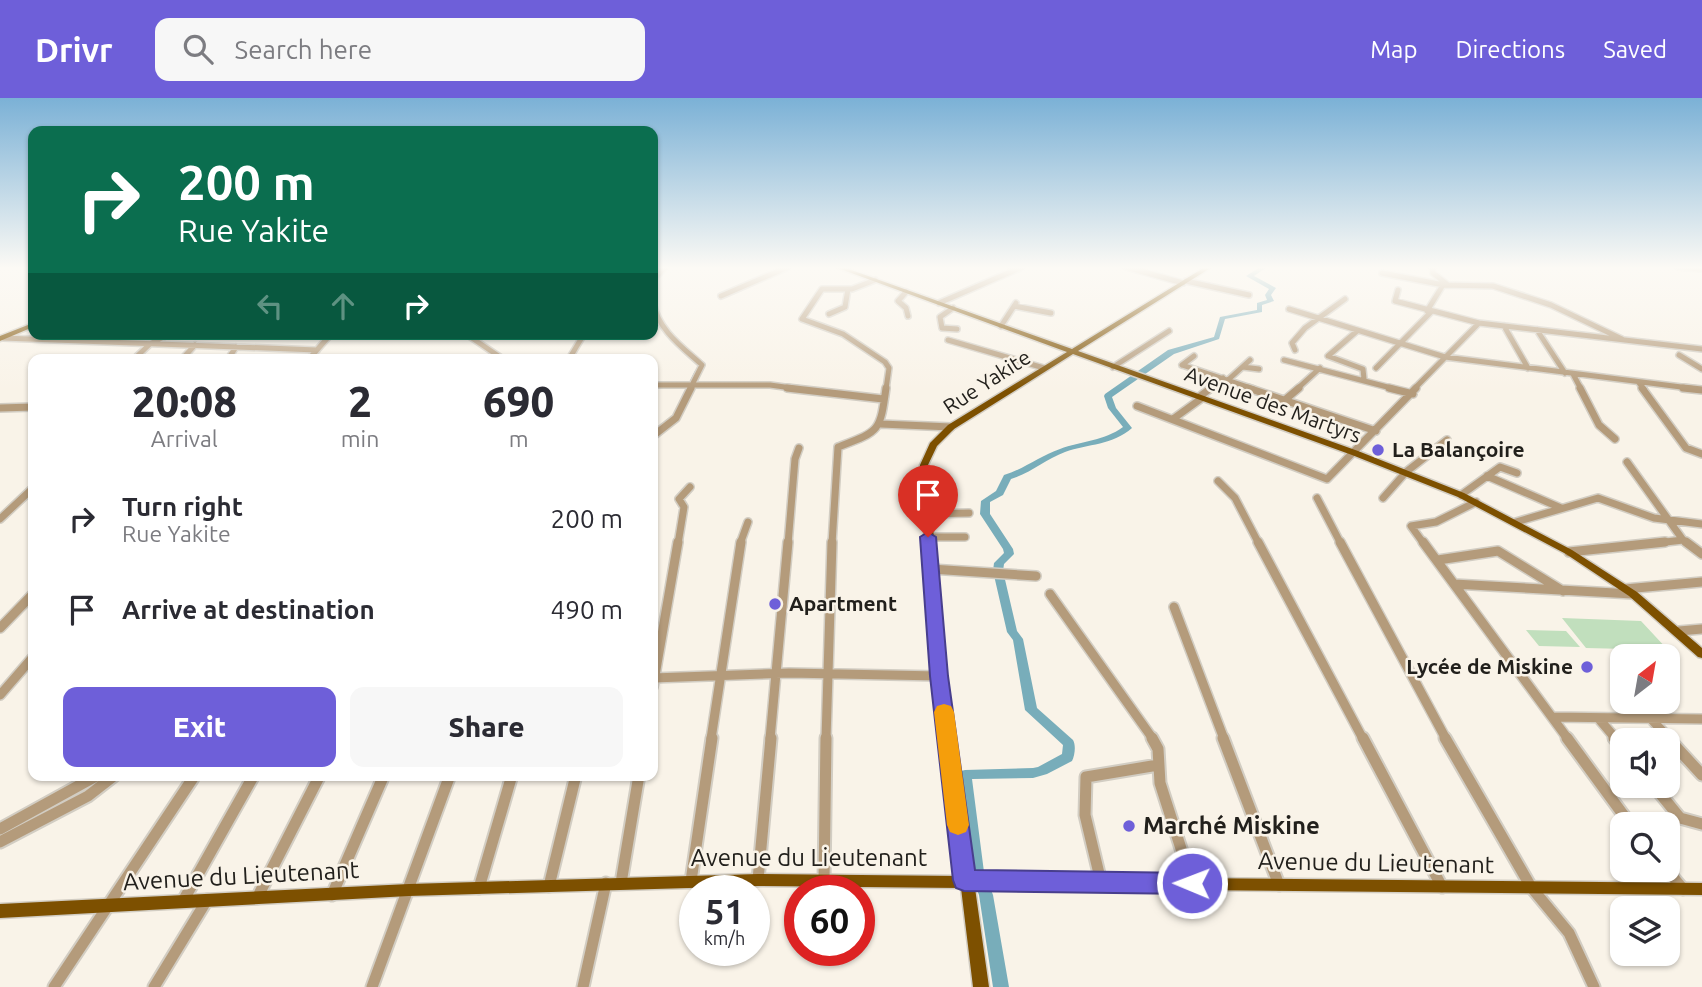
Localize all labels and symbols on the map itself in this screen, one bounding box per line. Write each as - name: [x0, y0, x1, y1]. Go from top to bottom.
- street label: Rue Yakite: [938, 344, 1035, 418]
- street label: Avenue des Martyrs: [1182, 361, 1365, 447]
- place label: La Balançoire: [1392, 437, 1525, 461]
- marker: La Balançoire: [1370, 442, 1386, 458]
- pin: [898, 465, 958, 537]
- place label: Apartment: [789, 591, 897, 615]
- marker: Apartment: [767, 596, 783, 612]
- north arrow: [1610, 644, 1680, 714]
- place label: Lycée de Miskine: [1406, 654, 1573, 678]
- marker: Lycée de Miskine: [1579, 659, 1595, 675]
- place label: Marché Miskine: [1143, 812, 1320, 839]
- marker: Marché Miskine: [1121, 818, 1137, 834]
- street label: Avenue du Lieutenant: [691, 844, 928, 871]
- position arrow: [1155, 846, 1229, 920]
- street label: Avenue du Lieutenant: [1258, 847, 1495, 878]
- street label: Avenue du Lieutenant: [122, 856, 360, 895]
- speed limit sign: 60: [784, 875, 875, 966]

